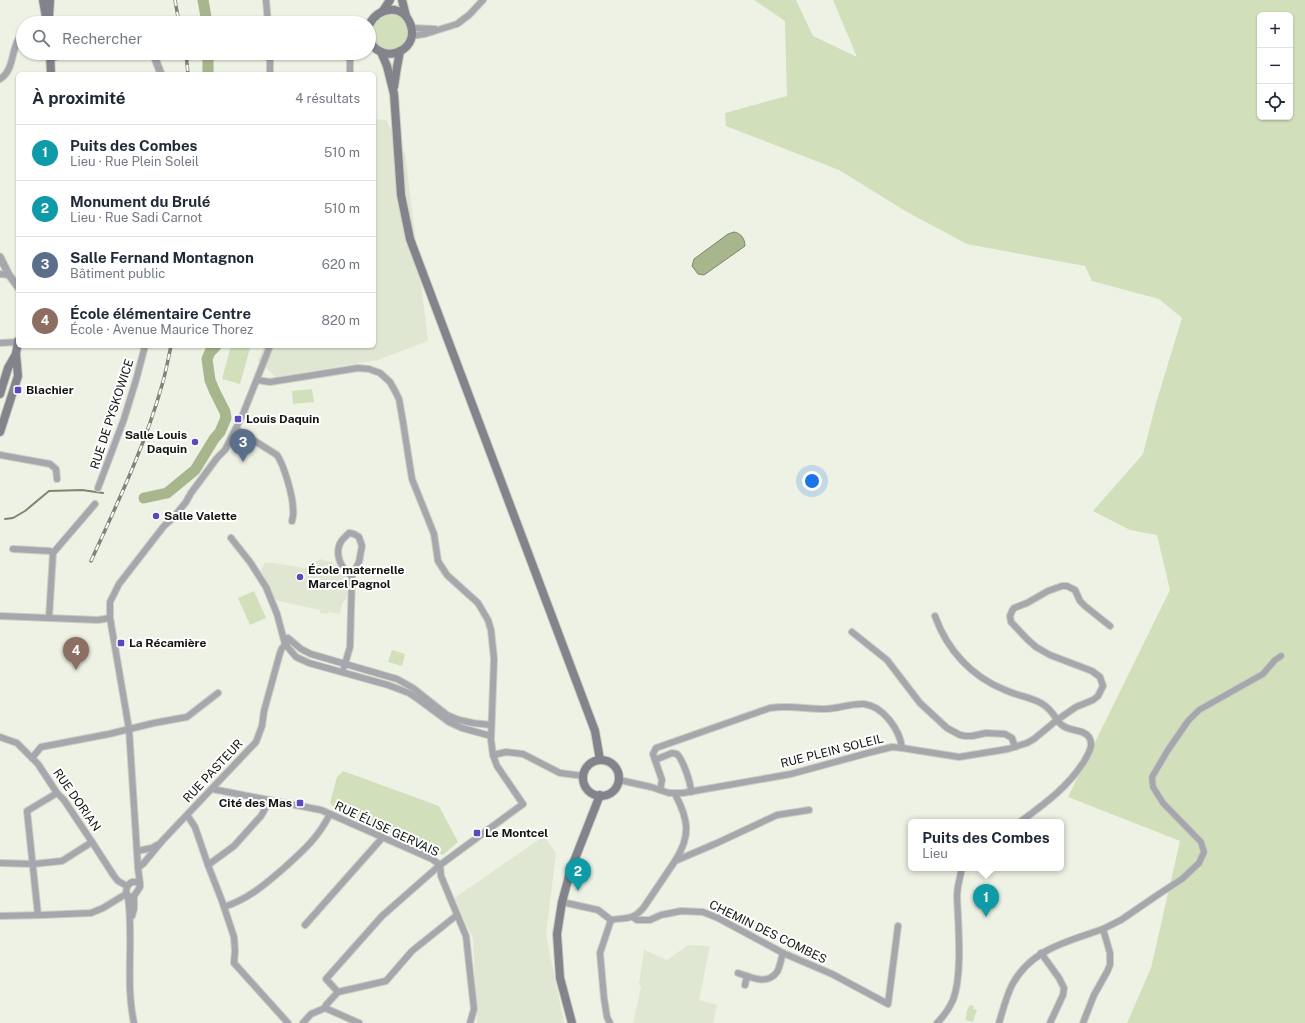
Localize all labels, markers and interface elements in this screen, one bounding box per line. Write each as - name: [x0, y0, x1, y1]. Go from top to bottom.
- map controls: [1257, 12, 1293, 120]
- button: +: [1257, 12, 1293, 48]
- search box: [16, 16, 376, 60]
- icon: search: [30, 27, 52, 49]
- text: Rechercher: [62, 30, 142, 47]
- button: −: [1257, 48, 1293, 84]
- button: locate: [1257, 84, 1293, 120]
- text: À proximité: [32, 88, 126, 108]
- text: 4 résultats: [295, 91, 360, 106]
- text: Puits des Combes: [70, 137, 197, 154]
- text: 1: [42, 145, 48, 160]
- text: 510 m: [324, 145, 360, 160]
- text: Lieu · Rue Plein Soleil: [70, 154, 199, 169]
- text: Monument du Brulé: [70, 193, 210, 210]
- text: 2: [41, 201, 49, 216]
- text: 510 m: [324, 201, 360, 216]
- text: Lieu · Rue Sadi Carnot: [70, 210, 202, 225]
- text: Salle Fernand Montagnon: [70, 249, 254, 266]
- text: 3: [41, 257, 49, 272]
- text: 620 m: [322, 257, 360, 272]
- text: Bâtiment public: [70, 266, 165, 281]
- text: École élémentaire Centre: [70, 305, 251, 322]
- text: 4: [41, 313, 49, 328]
- text: 820 m: [321, 313, 360, 328]
- text: École · Avenue Maurice Thorez: [70, 322, 253, 337]
- street label: RUE DE PYSKOWICE: [88, 357, 136, 471]
- place label: Blachier: [26, 383, 74, 397]
- marker: Blachier: [13, 385, 23, 395]
- place label: Louis Daquin: [246, 412, 319, 426]
- marker: Louis Daquin: [233, 414, 243, 424]
- place label: Salle Louis Daquin: [125, 428, 187, 456]
- pin: 3: [230, 429, 256, 462]
- marker: Salle Louis Daquin: [190, 437, 200, 447]
- your location: [802, 471, 822, 491]
- place label: Salle Valette: [164, 509, 237, 523]
- marker: Salle Valette: [151, 511, 161, 521]
- place label: École maternelle Marcel Pagnol: [308, 563, 405, 591]
- marker: École maternelle Marcel Pagnol: [295, 572, 305, 582]
- place label: La Récamière: [129, 636, 207, 650]
- pin: 4: [63, 637, 89, 670]
- marker: La Récamière: [116, 638, 126, 648]
- street label: RUE PLEIN SOLEIL: [779, 731, 885, 771]
- street label: RUE PASTEUR: [180, 737, 246, 805]
- street label: RUE DORIAN: [50, 766, 104, 834]
- place label: Cité des Mas: [219, 796, 292, 810]
- marker: Cité des Mas: [295, 798, 305, 808]
- street label: RUE ÉLISE GERVAIS: [333, 799, 441, 859]
- popup: [908, 819, 1064, 871]
- place label: Le Montcel: [485, 826, 548, 840]
- marker: Le Montcel: [472, 828, 482, 838]
- text: Puits des Combes: [922, 829, 1050, 846]
- text: Lieu: [922, 846, 948, 861]
- pin: 2: [565, 858, 591, 891]
- pin: 1: [973, 884, 999, 917]
- street label: CHEMIN DES COMBES: [707, 897, 829, 967]

